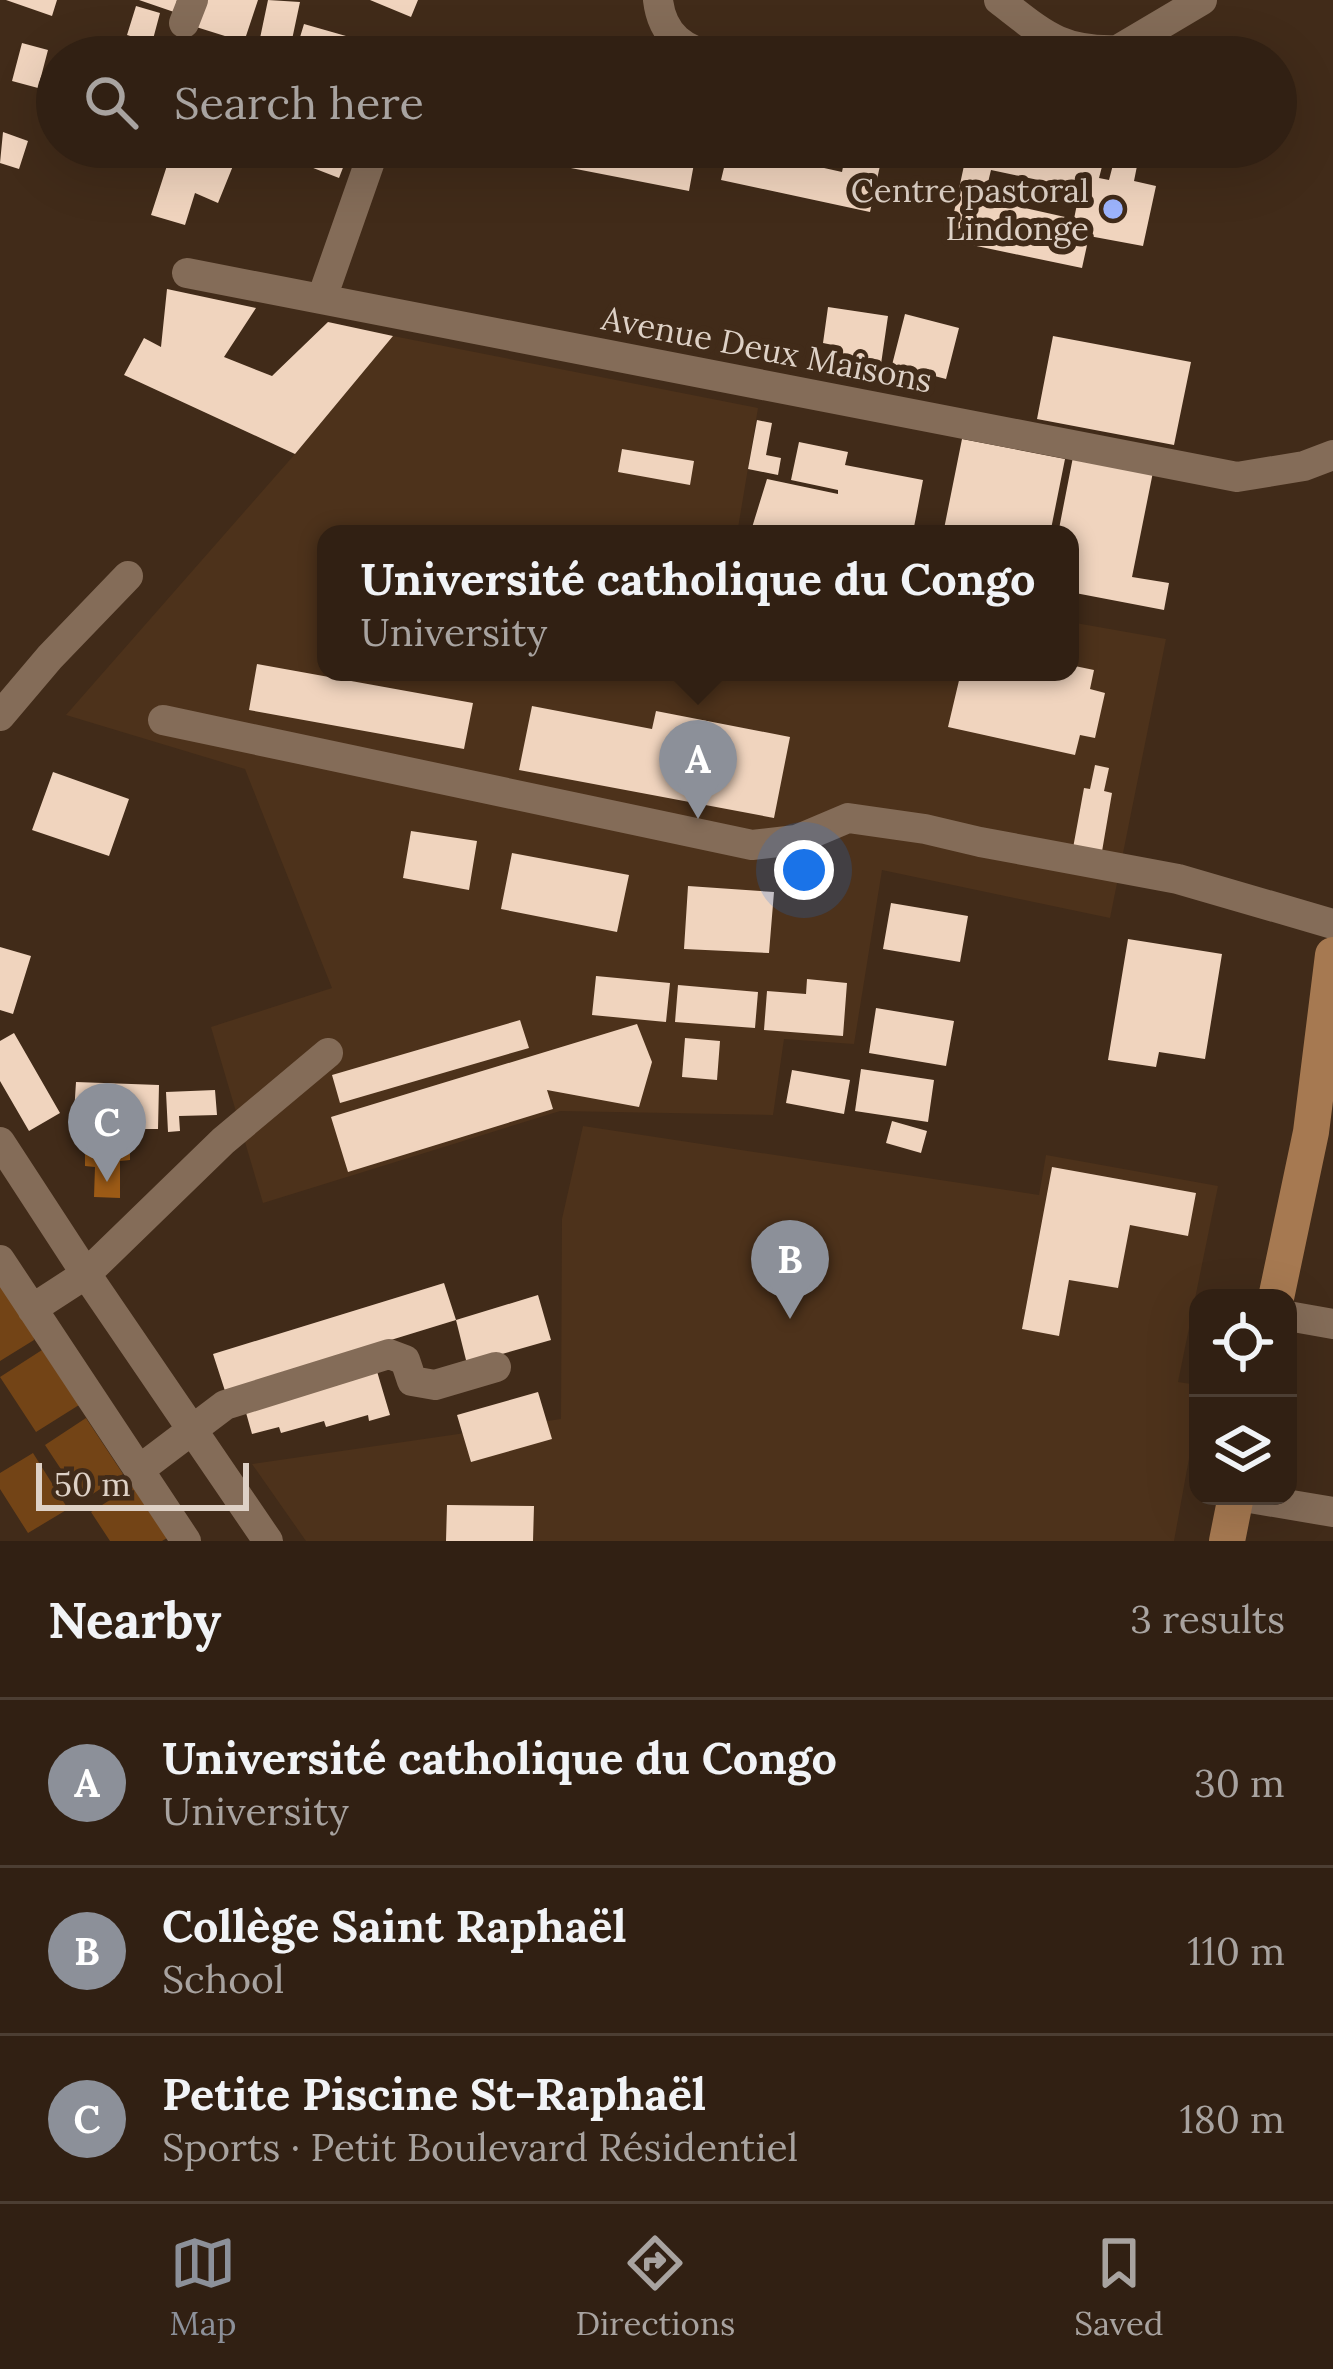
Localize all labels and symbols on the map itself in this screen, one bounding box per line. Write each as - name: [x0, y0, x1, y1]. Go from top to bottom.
- place label: Centre pastoral Lindonge: [851, 169, 1089, 249]
- marker: Centre pastoral Lindonge: [1100, 196, 1126, 222]
- street label: Avenue Deux Maisons: [597, 296, 936, 402]
- pin: A: [659, 720, 737, 819]
- your location: [774, 840, 834, 900]
- pin: C: [68, 1083, 146, 1182]
- pin: B: [751, 1220, 829, 1319]
- scale bar: [36, 1457, 249, 1510]

